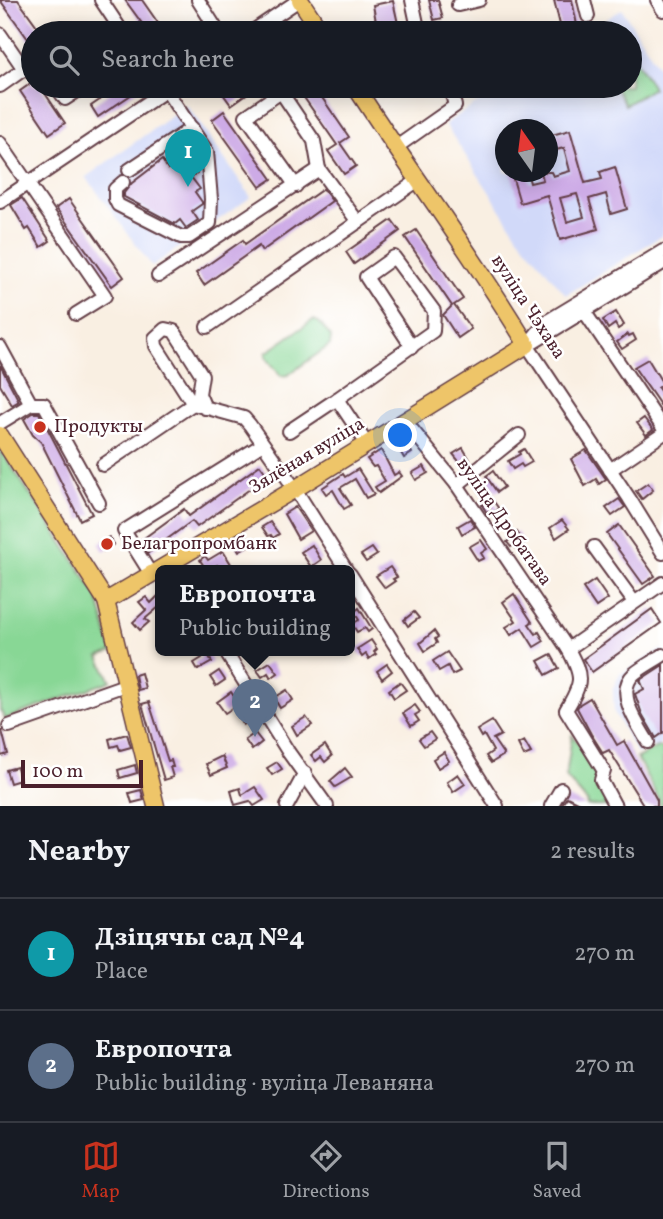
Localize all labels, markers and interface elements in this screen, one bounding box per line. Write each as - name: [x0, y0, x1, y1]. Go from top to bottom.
- search box: [21, 21, 642, 98]
- icon: search: [45, 41, 83, 79]
- text: Search here: [101, 42, 234, 78]
- north arrow: [495, 119, 558, 182]
- pin: 1: [165, 129, 211, 187]
- street label: вуліца Чэхава: [484, 250, 572, 364]
- street label: Зялёная вуліца: [244, 411, 370, 501]
- place label: Продукты: [54, 414, 143, 440]
- your location: [383, 418, 417, 452]
- marker: Продукты: [32, 419, 48, 435]
- street label: вуліца Дробатава: [450, 453, 558, 591]
- place label: Белагропромбанк: [121, 531, 277, 557]
- marker: Белагропромбанк: [99, 536, 115, 552]
- popup: [155, 565, 355, 656]
- text: Европочта: [179, 577, 316, 613]
- text: Public building: [179, 613, 331, 645]
- pin: 2: [232, 679, 278, 737]
- scale bar: [21, 757, 144, 789]
- text: 100 m: [32, 759, 83, 785]
- text: Nearby: [28, 831, 130, 873]
- text: 2 results: [550, 836, 635, 868]
- text: Дзіцячы сад №4: [95, 920, 305, 956]
- text: 1: [46, 938, 56, 970]
- text: 270 m: [574, 938, 635, 970]
- text: Place: [95, 956, 148, 988]
- text: Европочта: [95, 1032, 232, 1068]
- text: 2: [45, 1050, 57, 1082]
- text: 270 m: [574, 1050, 635, 1082]
- text: Public building · вуліца Леваняна: [95, 1068, 434, 1100]
- tab: Map: [81, 1137, 120, 1205]
- tab: Directions: [283, 1137, 370, 1205]
- tab: Saved: [533, 1137, 581, 1205]

